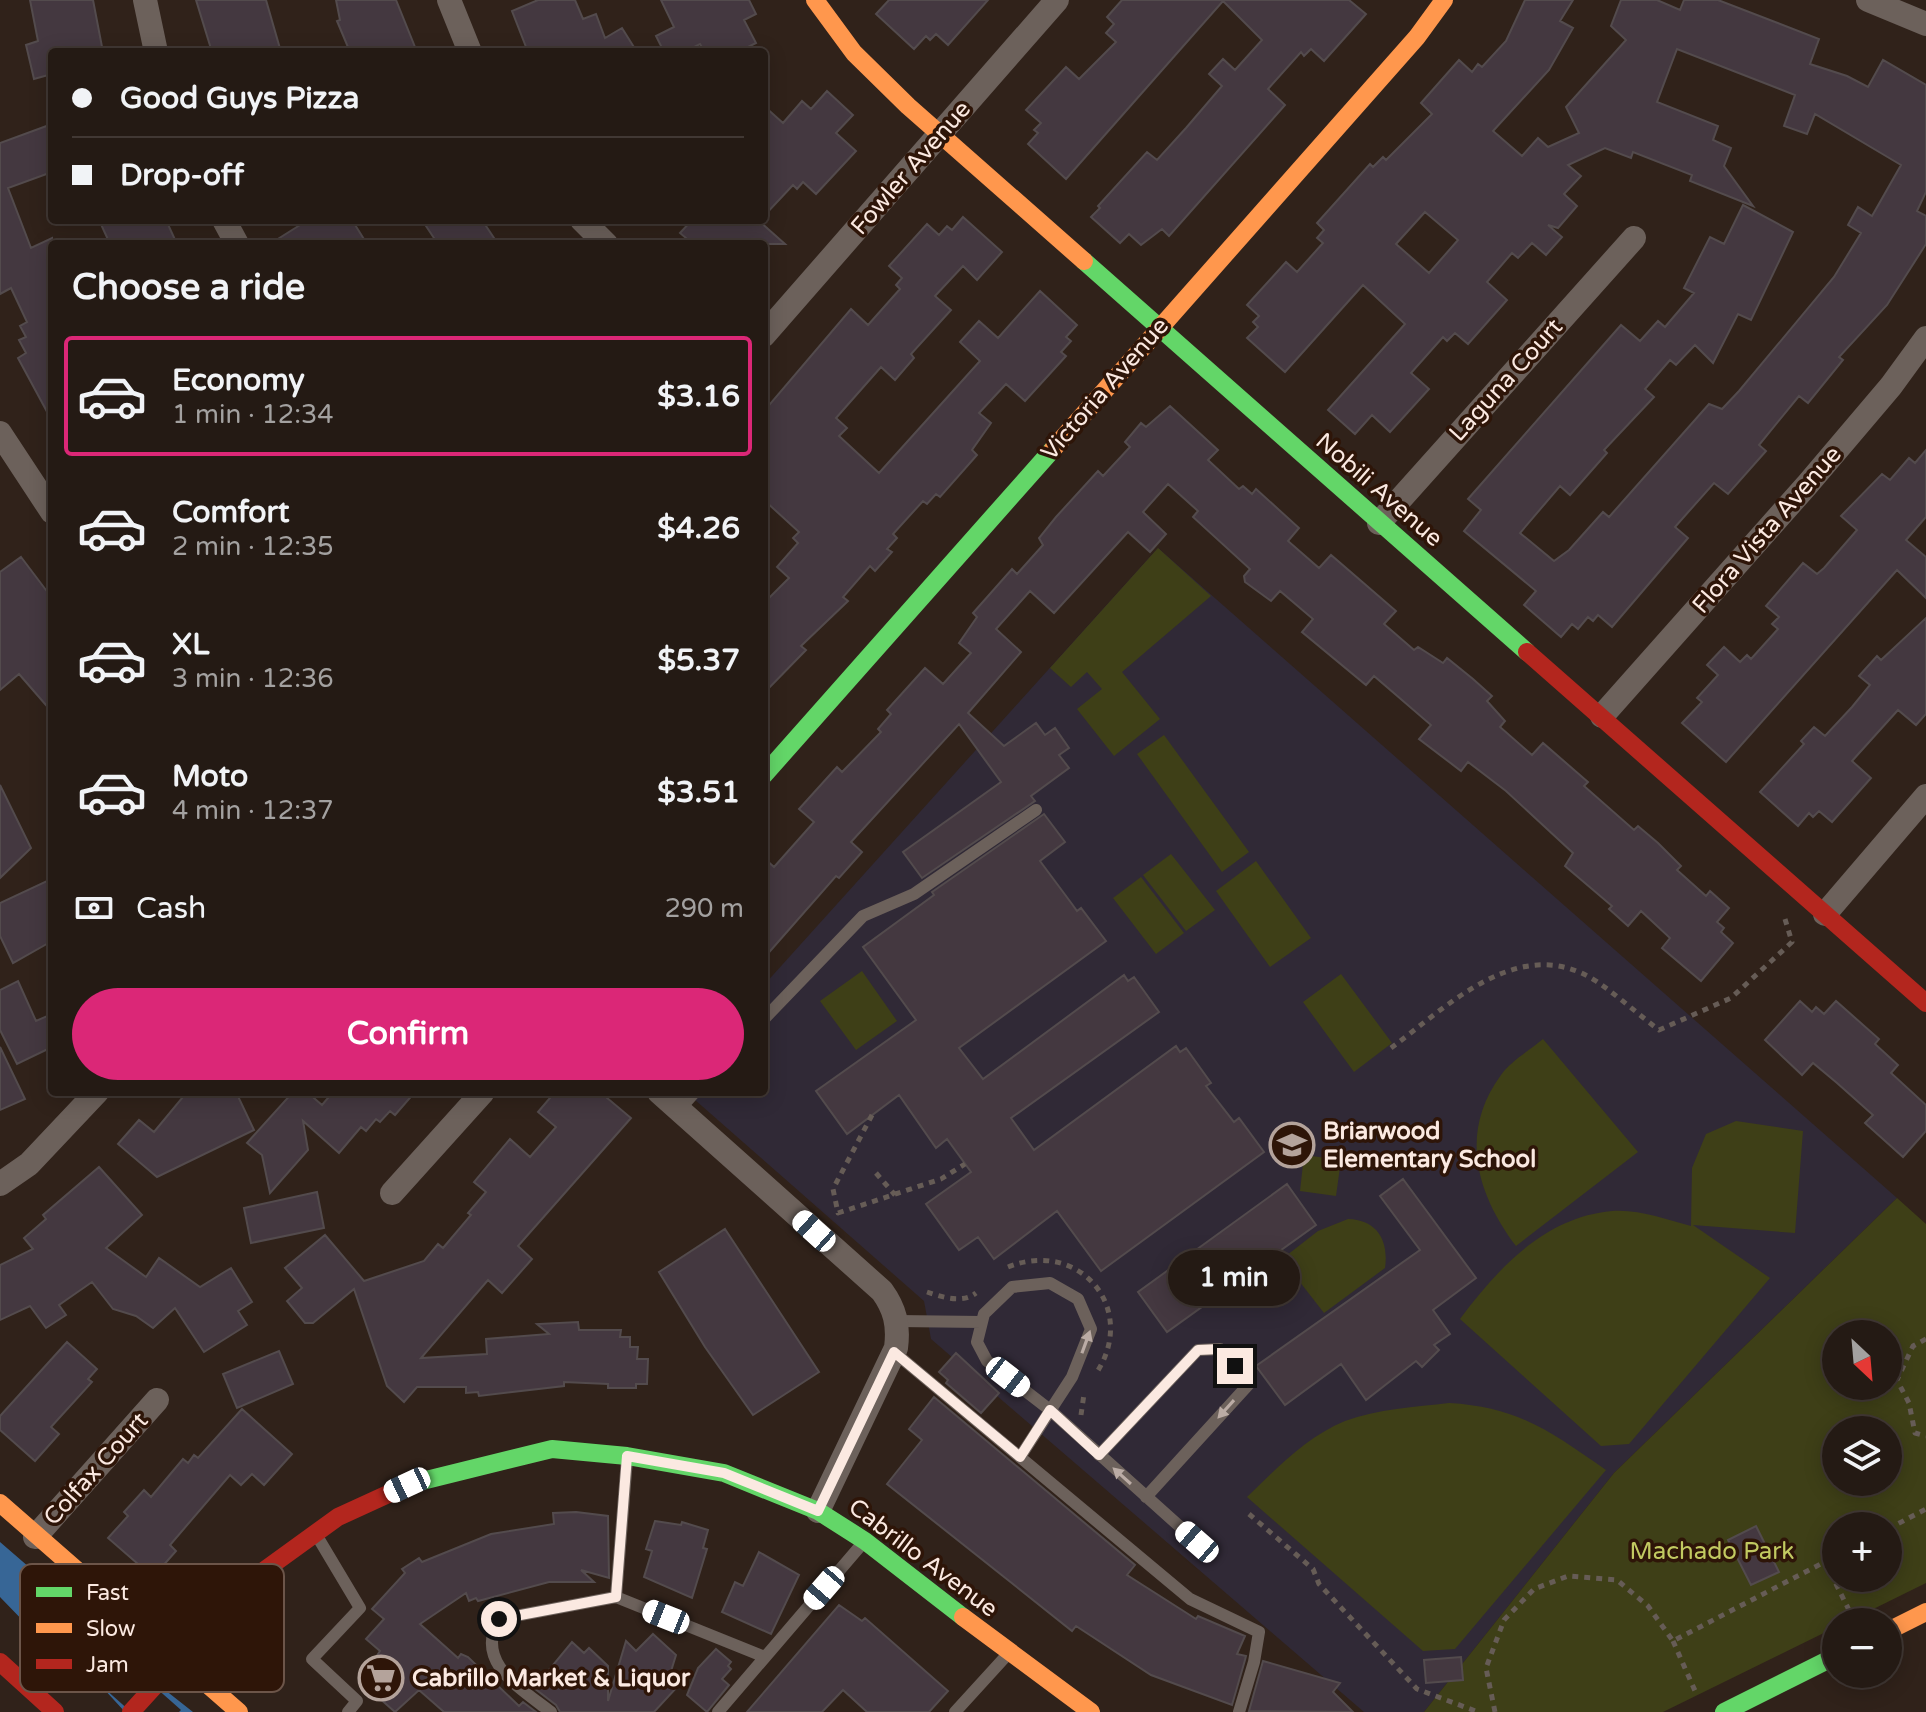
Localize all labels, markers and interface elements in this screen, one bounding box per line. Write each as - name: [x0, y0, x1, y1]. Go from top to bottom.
- text: Good Guys Pizza: [120, 80, 359, 117]
- street label: Fowler Avenue: [845, 95, 977, 241]
- text: Drop-off: [120, 157, 244, 194]
- text: Choose a ride: [72, 266, 305, 309]
- street label: Victoria Avenue: [1035, 312, 1175, 466]
- street label: Laguna Court: [1443, 313, 1569, 447]
- icon: car: [76, 360, 148, 432]
- text: Economy: [172, 362, 305, 399]
- text: $3.16: [657, 378, 740, 415]
- text: 1 min · 12:34: [172, 399, 334, 430]
- street label: Nobili Avenue: [1310, 427, 1448, 553]
- street label: Flora Vista Avenue: [1686, 440, 1848, 620]
- icon: car: [76, 492, 148, 564]
- text: Comfort: [172, 494, 290, 531]
- text: $4.26: [657, 510, 740, 547]
- text: 2 min · 12:35: [172, 531, 334, 562]
- icon: car: [76, 624, 148, 696]
- text: XL: [172, 626, 209, 663]
- text: $5.37: [658, 642, 740, 679]
- text: 3 min · 12:36: [172, 663, 334, 694]
- icon: car: [76, 756, 148, 828]
- text: Moto: [172, 758, 248, 795]
- text: $3.51: [657, 774, 740, 811]
- text: 4 min · 12:37: [172, 795, 334, 826]
- icon: cash: [72, 886, 116, 930]
- text: Cash: [136, 890, 206, 927]
- text: 290 m: [664, 893, 744, 924]
- button: Confirm: [72, 988, 744, 1080]
- place label: Briarwood Elementary School: [1323, 1117, 1536, 1174]
- school or university icon: Briarwood Elementary School: [1268, 1121, 1316, 1169]
- car: [788, 1206, 840, 1256]
- callout: 1 min: [1169, 1250, 1301, 1306]
- text: 1 min: [1199, 1262, 1269, 1293]
- north arrow: [1822, 1320, 1902, 1400]
- map controls: [1822, 1320, 1902, 1688]
- one-way arrow: [1080, 1330, 1092, 1354]
- route end: [1217, 1348, 1253, 1384]
- car: [982, 1353, 1034, 1401]
- one-way arrow: [1218, 1399, 1236, 1418]
- street label: Colfax Court: [38, 1406, 154, 1532]
- button: layers: [1822, 1416, 1902, 1496]
- car: [380, 1464, 434, 1506]
- one-way arrow: [1113, 1467, 1132, 1485]
- street label: Cabrillo Avenue: [843, 1493, 1003, 1623]
- button: +: [1822, 1512, 1902, 1592]
- car: [1171, 1517, 1223, 1567]
- park label: Machado Park: [1630, 1537, 1794, 1566]
- car: [799, 1562, 849, 1614]
- legend: [20, 1564, 284, 1692]
- text: Fast: [86, 1580, 129, 1606]
- car: [639, 1597, 693, 1637]
- route start: [481, 1601, 517, 1637]
- button: −: [1822, 1608, 1902, 1688]
- text: Slow: [86, 1616, 136, 1642]
- text: Jam: [86, 1652, 129, 1678]
- supermarket icon: Cabrillo Market & Liquor: [357, 1654, 405, 1702]
- place label: Cabrillo Market & Liquor: [412, 1664, 691, 1693]

